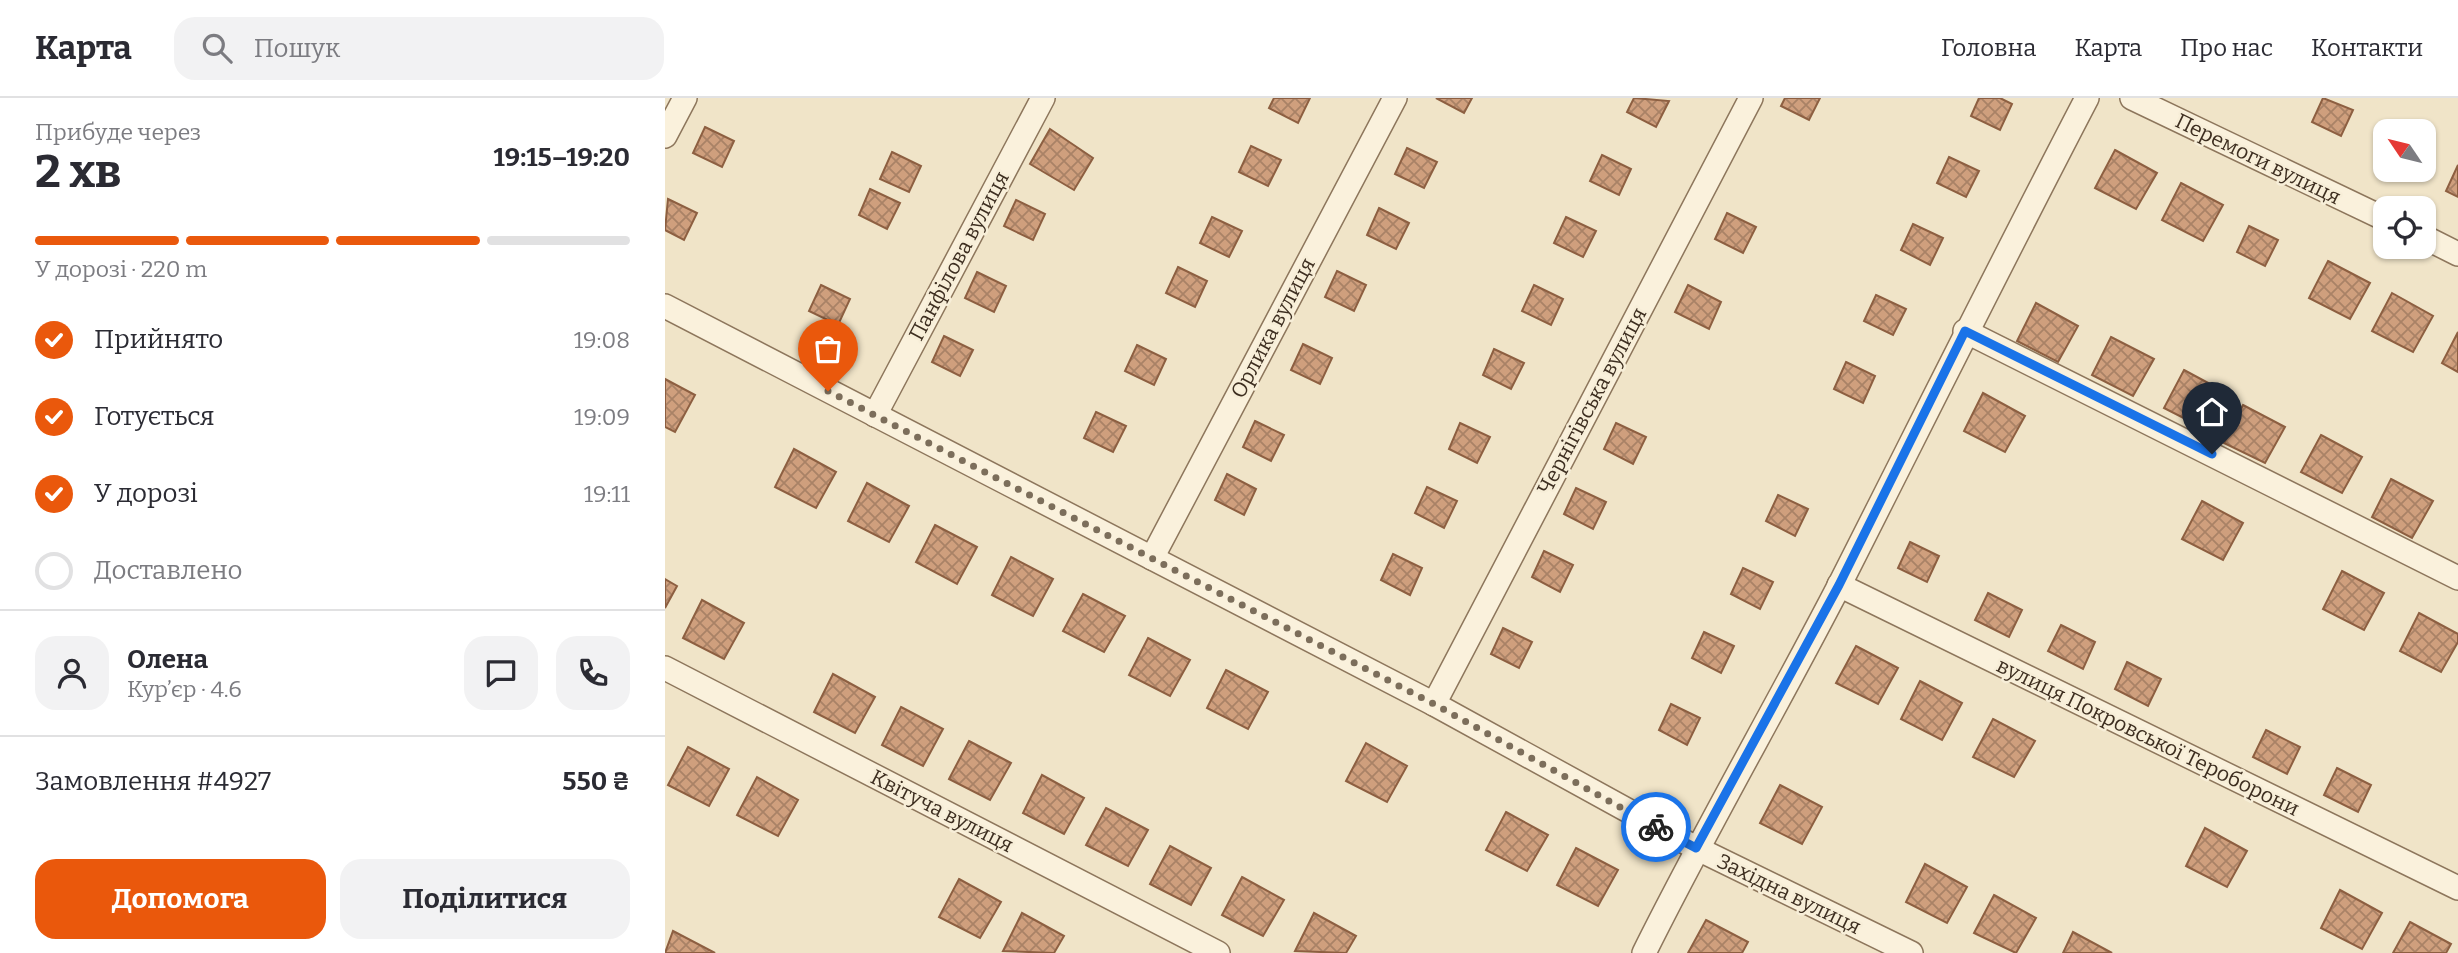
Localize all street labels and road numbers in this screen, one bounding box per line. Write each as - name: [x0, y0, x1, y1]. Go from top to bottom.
- street label: Перемоги вулиця: [2171, 108, 2345, 210]
- street label: Панфілова вулиця: [903, 167, 1015, 345]
- street label: Орлика вулиця: [1225, 253, 1321, 403]
- street label: Чернігівська вулиця: [1532, 303, 1652, 499]
- street label: вулиця Покровської Тероборони: [1992, 652, 2304, 822]
- street label: Квітуча вулиця: [866, 764, 1018, 858]
- street label: Західна вулиця: [1713, 848, 1865, 940]

